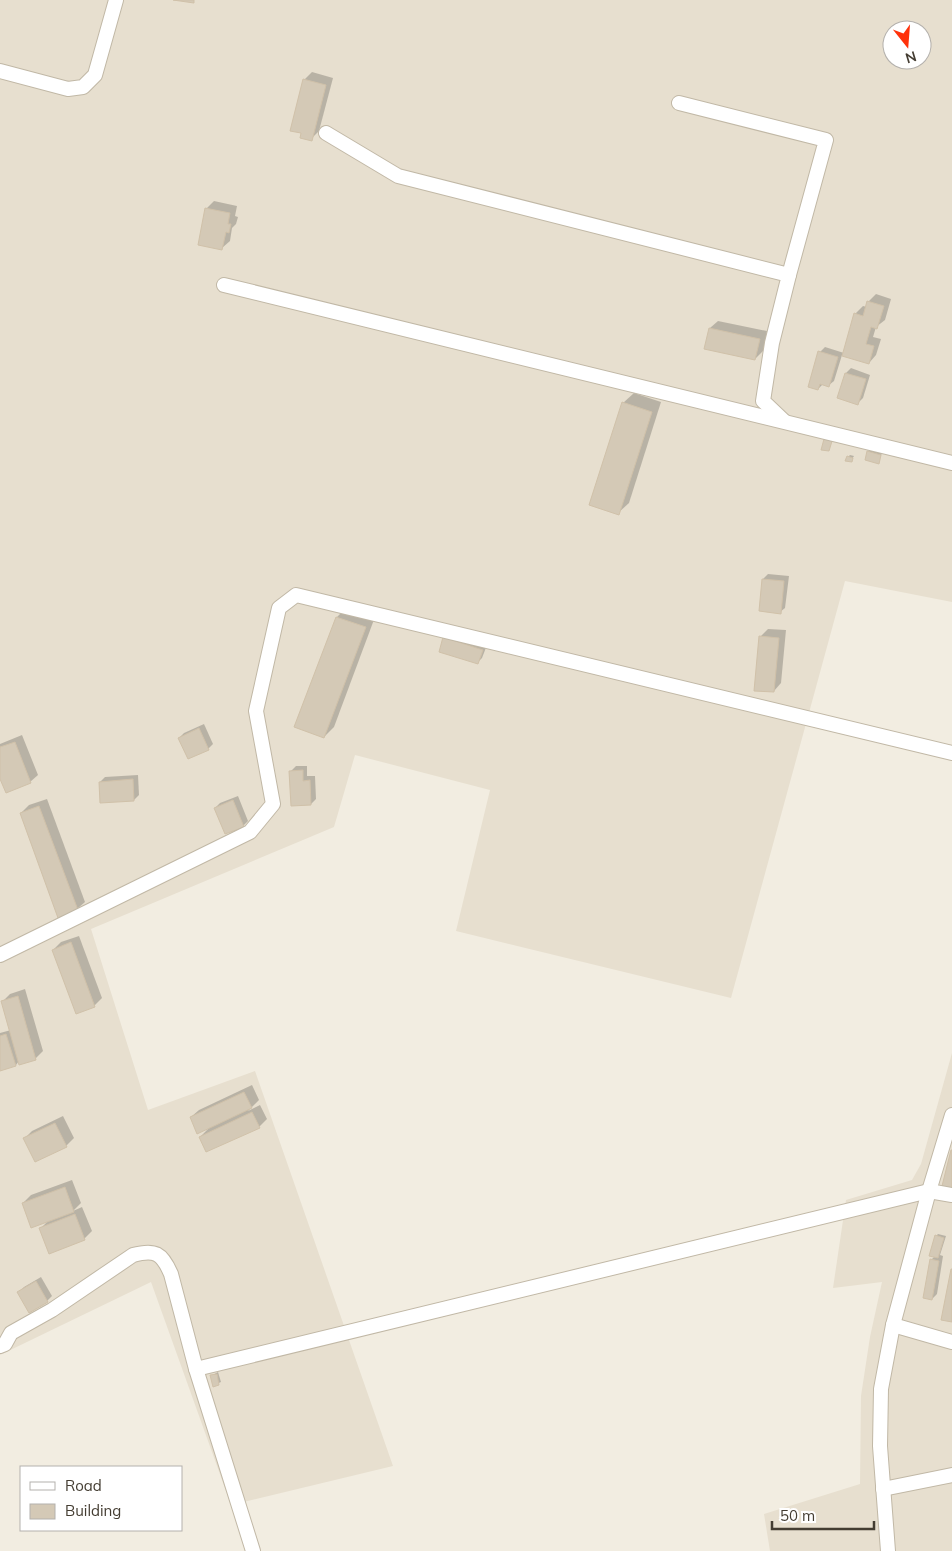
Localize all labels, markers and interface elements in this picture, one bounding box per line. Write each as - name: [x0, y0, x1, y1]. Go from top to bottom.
- north arrow: [882, 20, 932, 70]
- text: N: [903, 47, 918, 68]
- legend: [20, 1466, 182, 1531]
- text: Road: [65, 1476, 102, 1495]
- scale bar: [772, 1498, 874, 1530]
- text: Building: [65, 1501, 121, 1520]
- text: 50 m: [780, 1506, 815, 1525]

